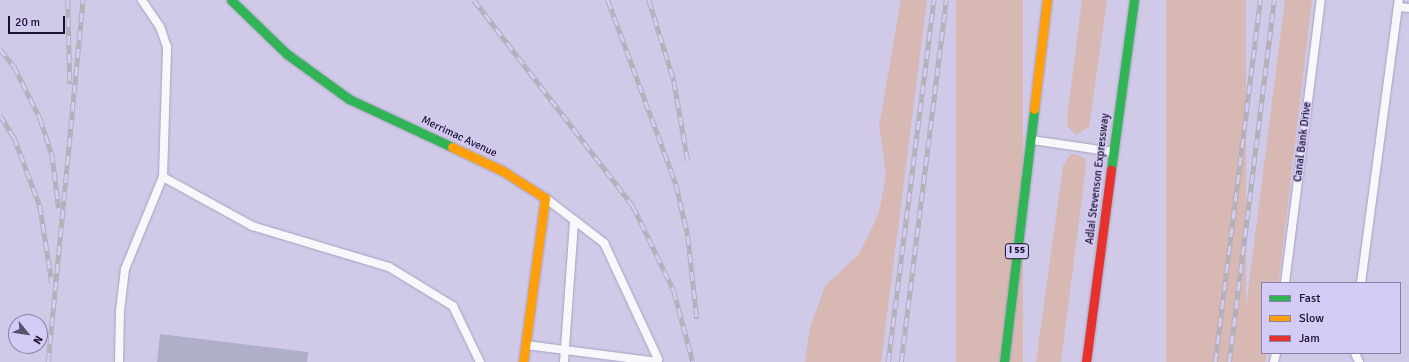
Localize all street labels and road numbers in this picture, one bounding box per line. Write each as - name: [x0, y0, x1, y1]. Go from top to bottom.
- street label: Canal Bank Drive: [1292, 101, 1314, 183]
- street label: Adlai Stevenson Expressway: [1083, 113, 1113, 245]
- street label: Merrimac Avenue: [419, 114, 499, 160]
- road number: I 55: [1004, 243, 1030, 259]

